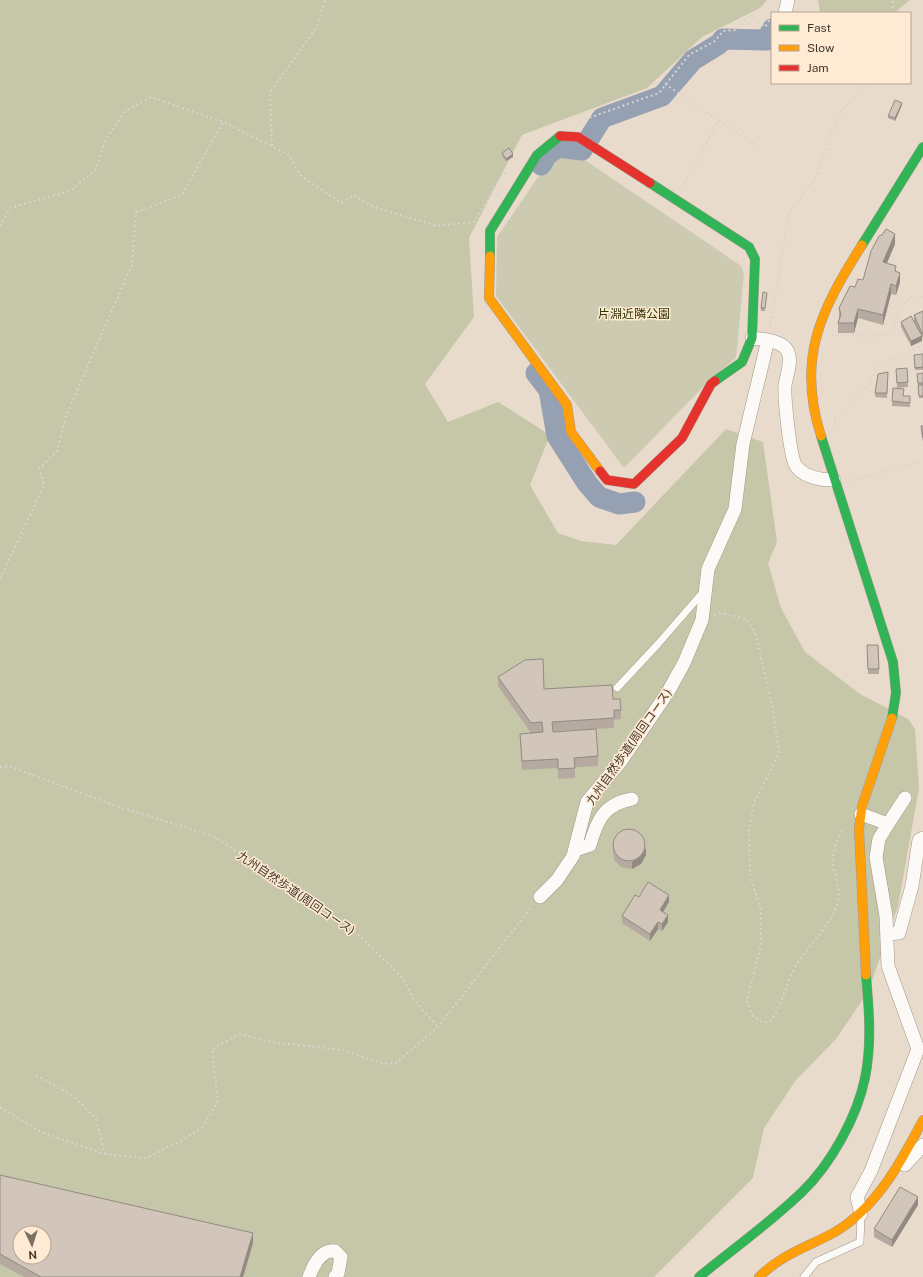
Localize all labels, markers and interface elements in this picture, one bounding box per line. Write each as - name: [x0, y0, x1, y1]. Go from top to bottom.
- legend: [771, 12, 911, 84]
- text: Fast: [807, 21, 832, 35]
- text: Slow: [807, 41, 835, 55]
- text: Jam: [807, 61, 829, 75]
- park label: 片淵近隣公園: [598, 307, 670, 321]
- street label: 九州自然歩道(周回コース): [583, 686, 675, 808]
- street label: 九州自然歩道(周回コース): [235, 848, 357, 938]
- north arrow: [12, 1225, 52, 1265]
- text: N: [28, 1249, 37, 1261]

